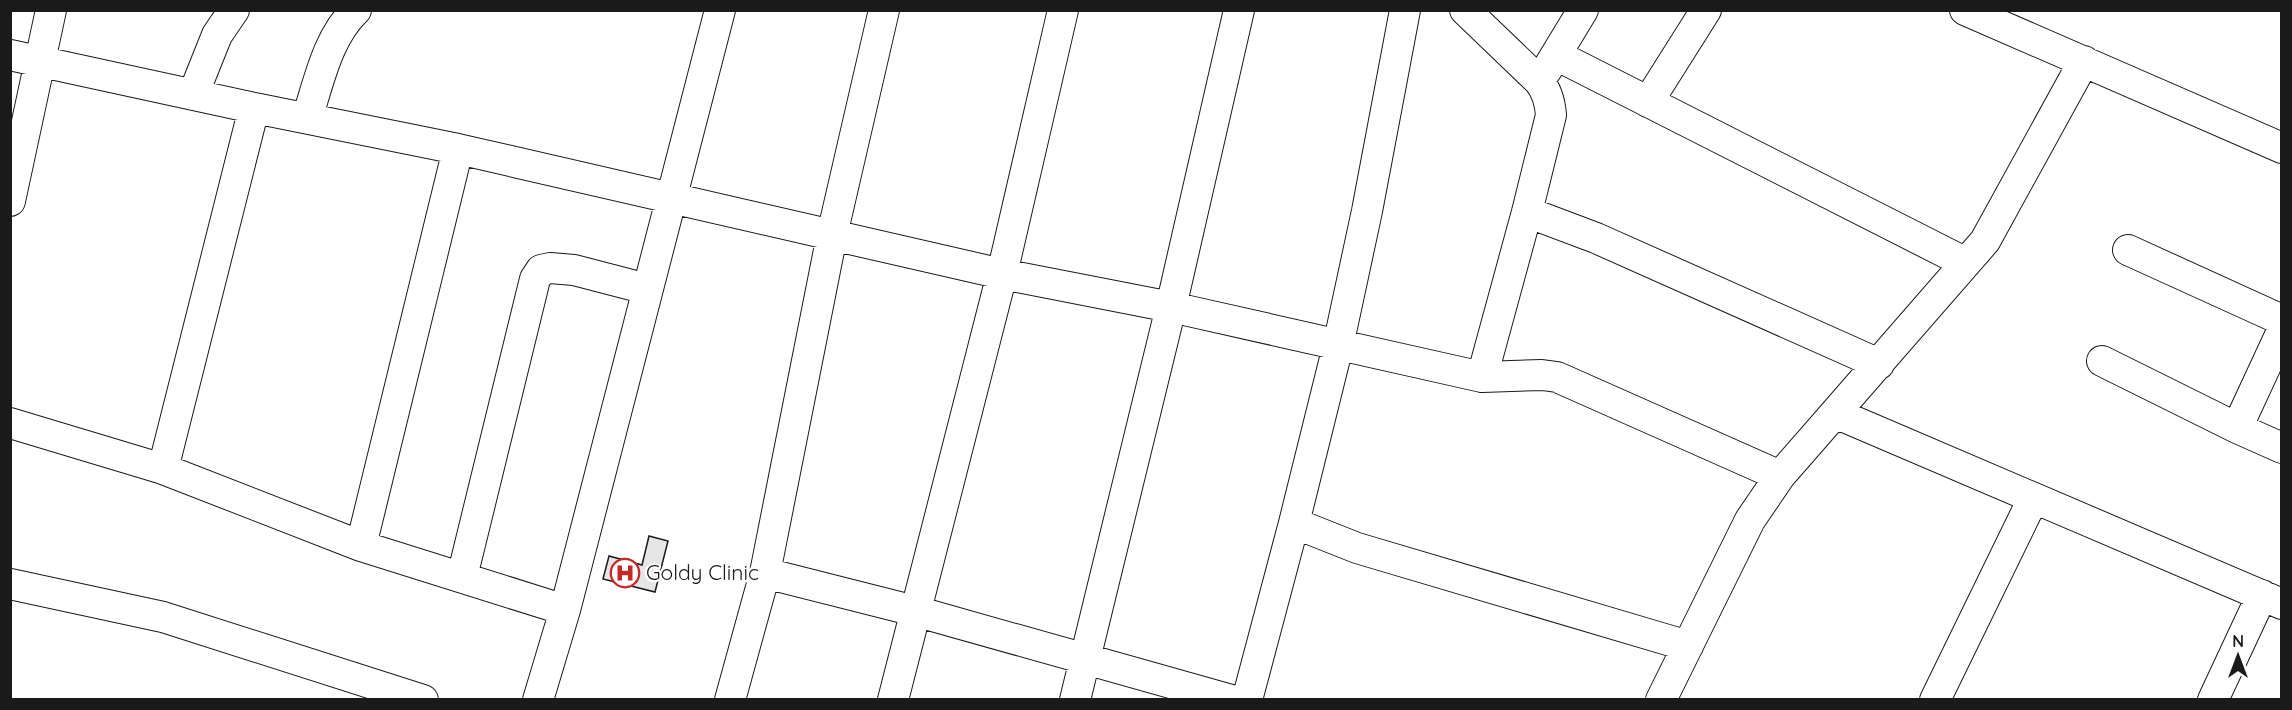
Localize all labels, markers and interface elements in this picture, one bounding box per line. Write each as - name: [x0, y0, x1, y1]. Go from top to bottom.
- hospital icon: Goldy Clinic: [609, 557, 641, 589]
- place label: Goldy Clinic: [646, 559, 759, 585]
- north arrow: [2208, 626, 2268, 686]
- text: N: [2232, 631, 2244, 651]

